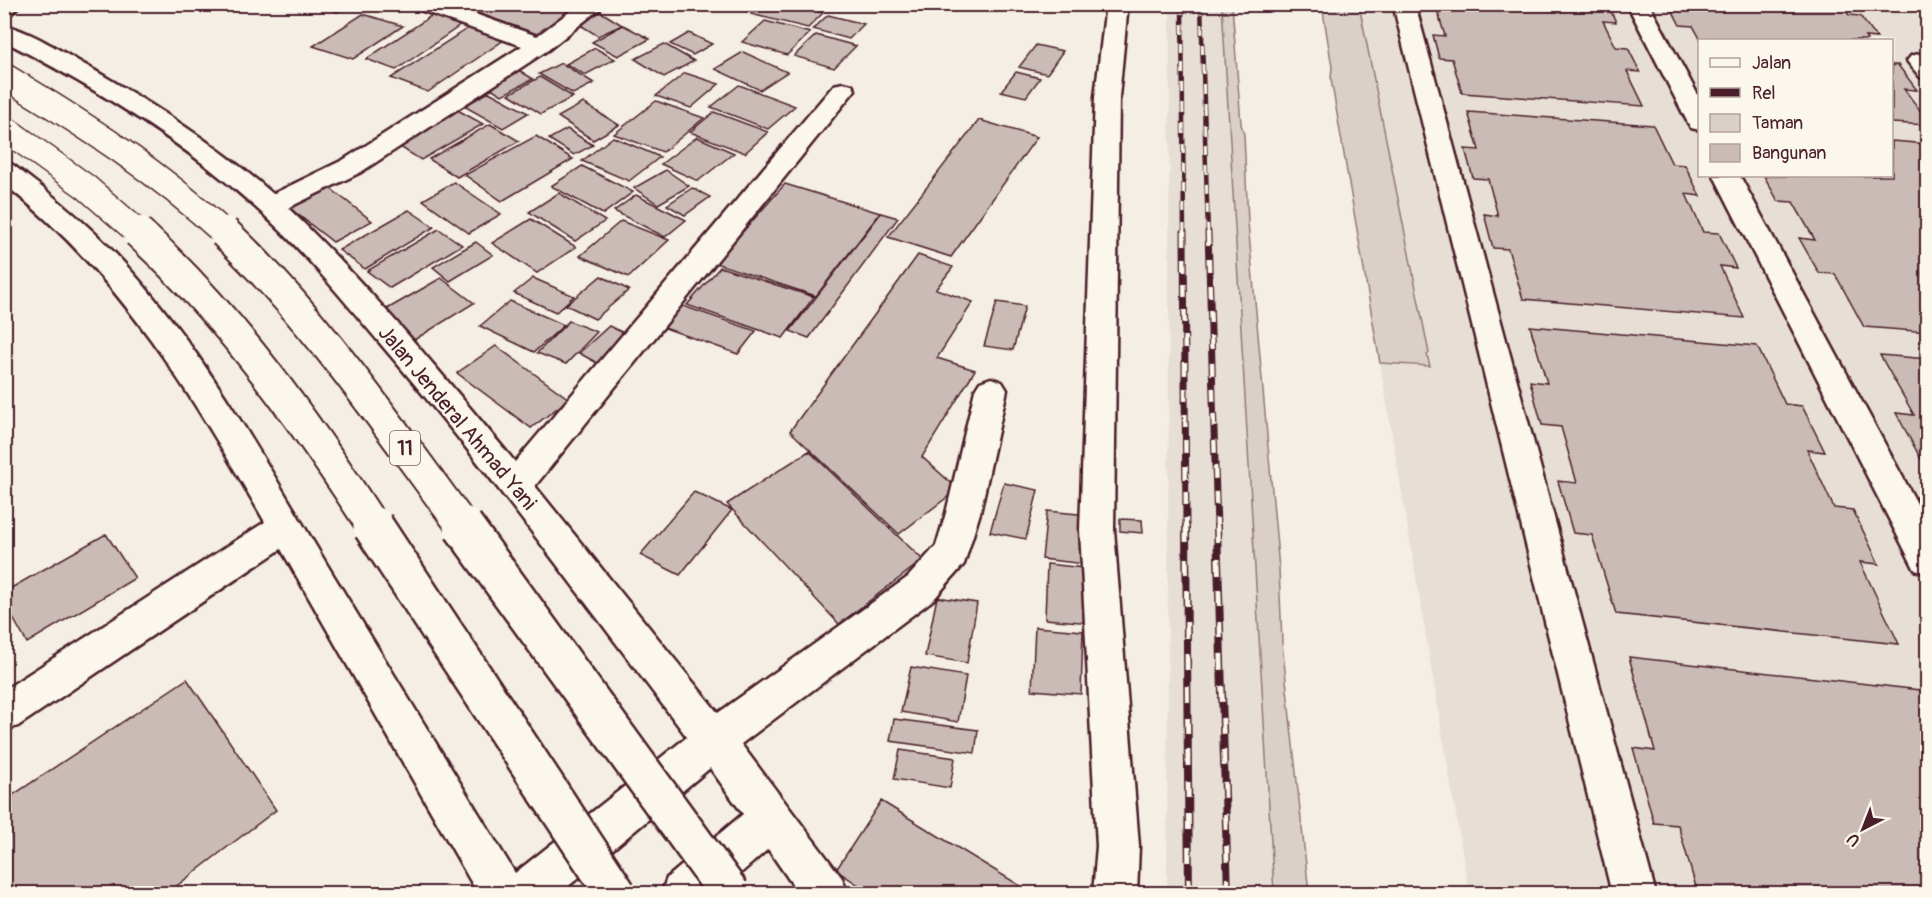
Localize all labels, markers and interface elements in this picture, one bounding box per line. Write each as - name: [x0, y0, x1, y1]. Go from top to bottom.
- legend: [1698, 39, 1893, 177]
- text: Jalan: [1752, 52, 1791, 75]
- text: Rel: [1752, 82, 1776, 105]
- text: Taman: [1752, 112, 1803, 135]
- text: Bangunan: [1752, 142, 1827, 165]
- street label: Jalan Jenderal Ahmad Yani: [372, 320, 542, 516]
- road number: 11: [390, 431, 420, 465]
- north arrow: [1833, 799, 1893, 859]
- text: U: [1843, 828, 1864, 850]

